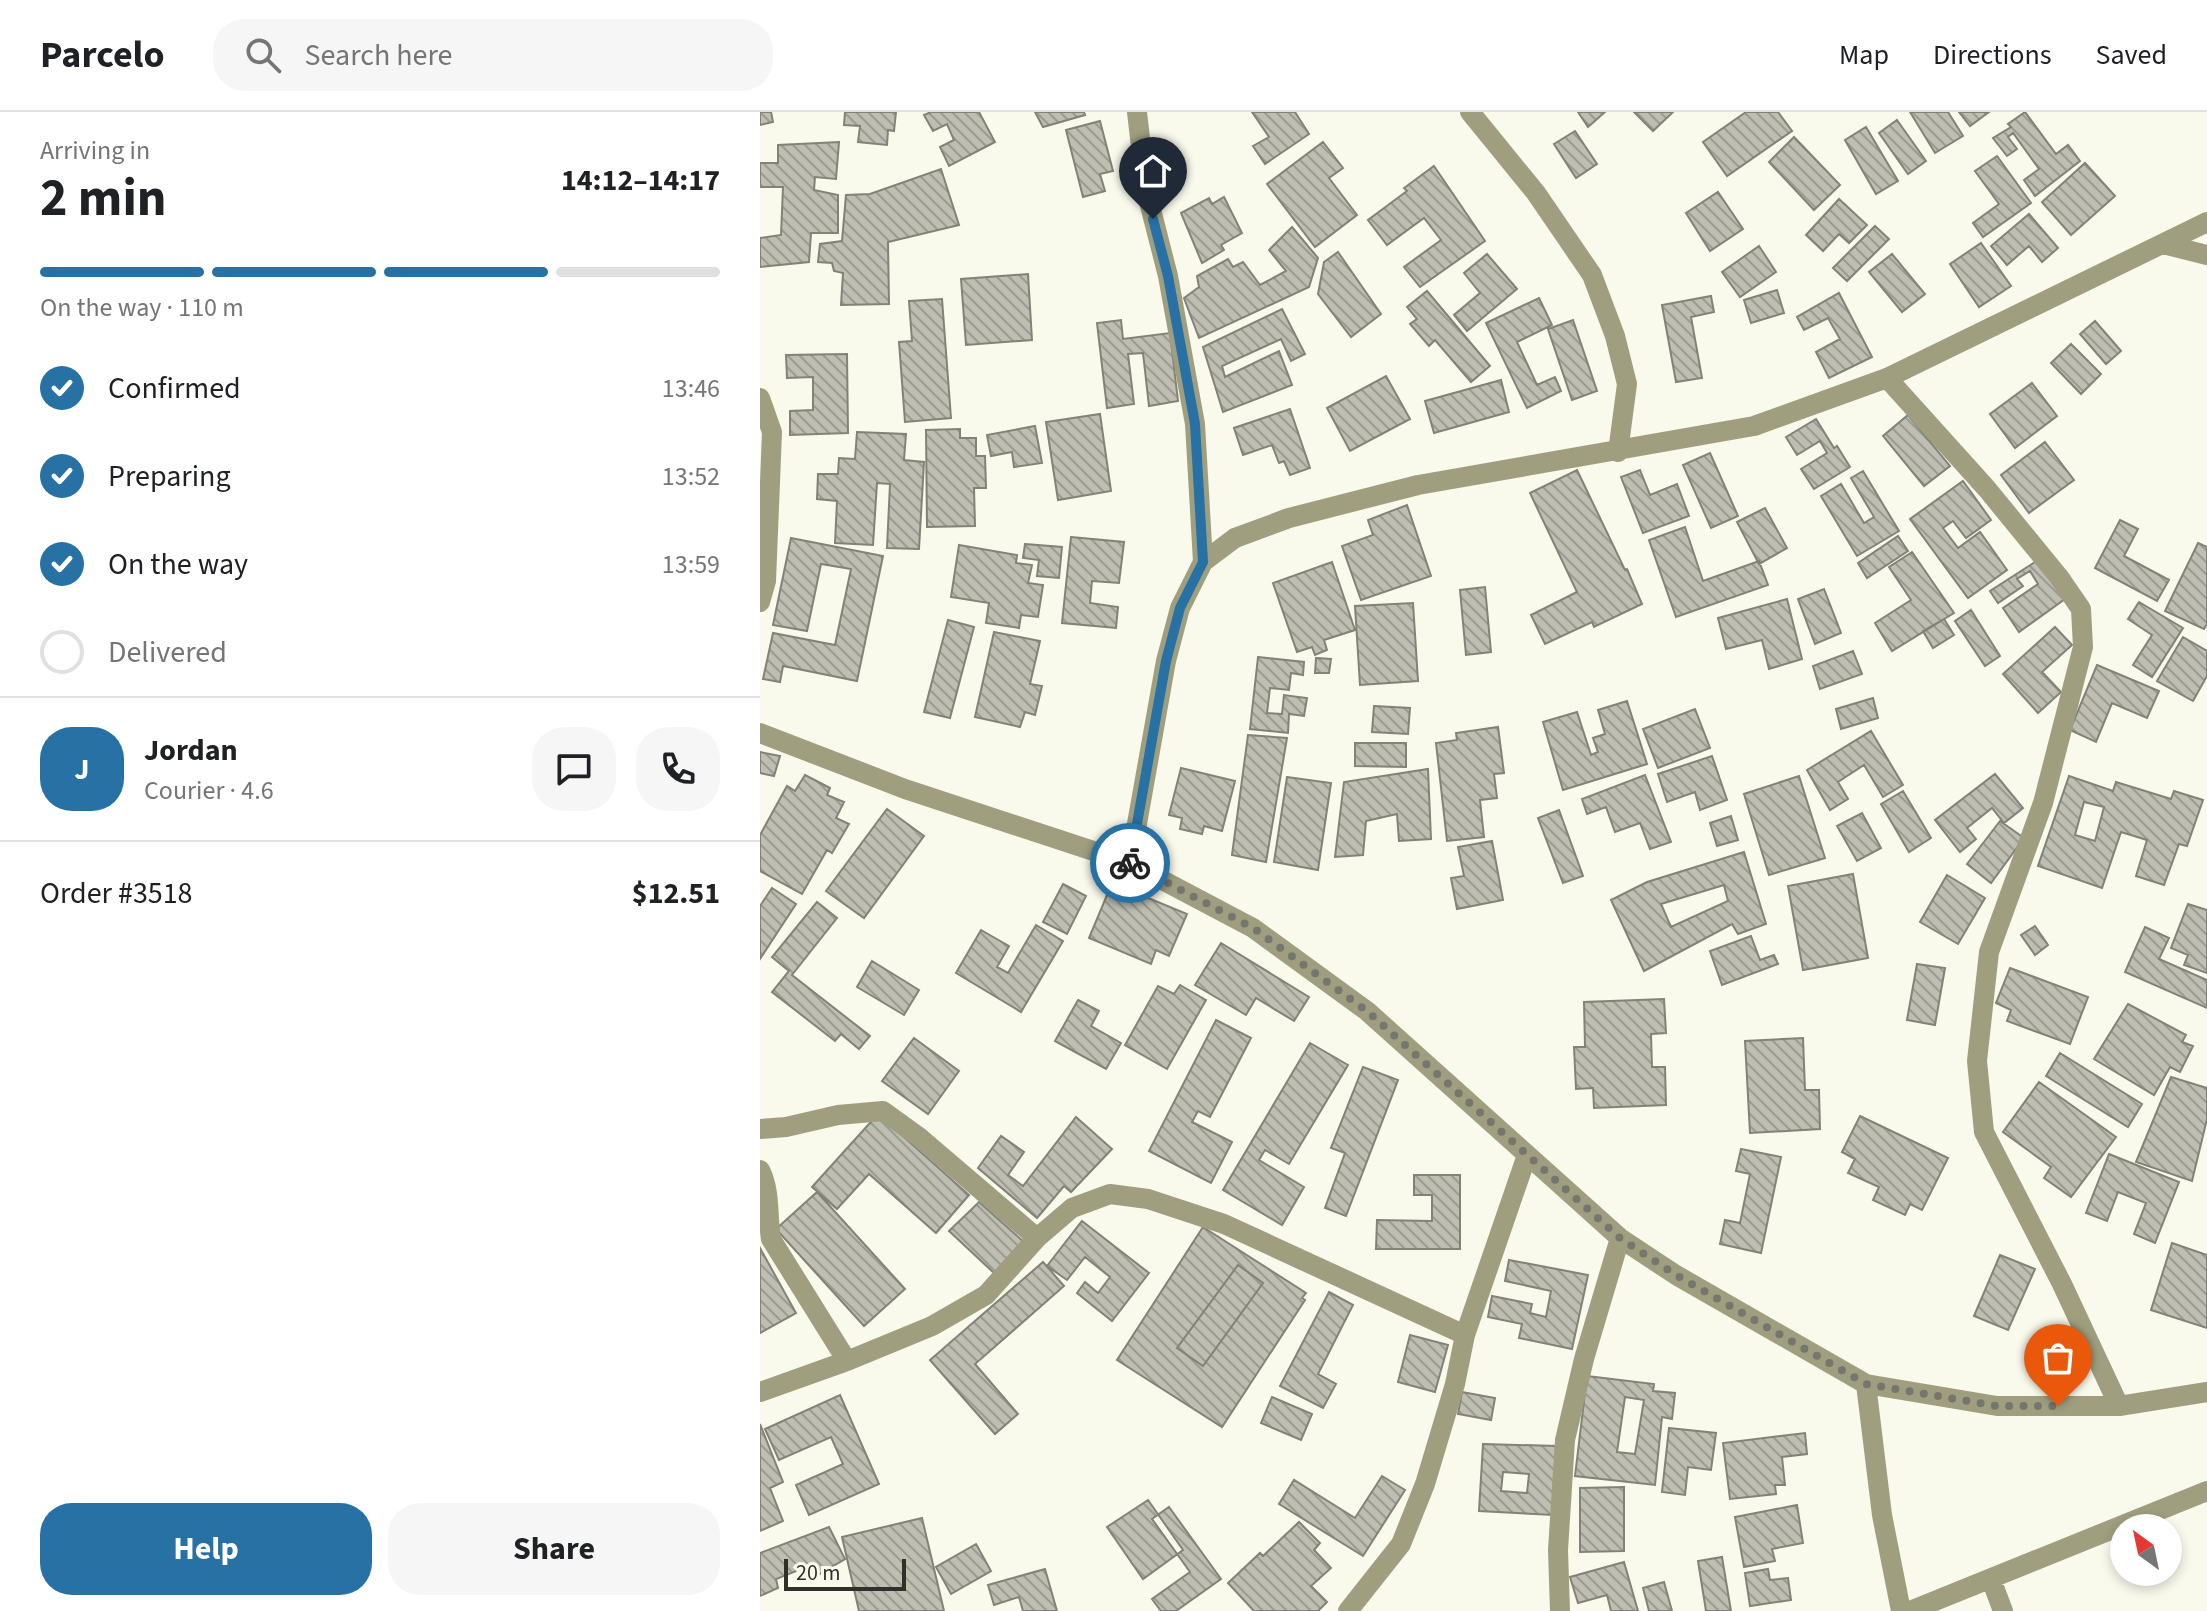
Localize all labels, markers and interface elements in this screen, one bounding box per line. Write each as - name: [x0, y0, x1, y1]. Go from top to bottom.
- search box: [213, 19, 773, 91]
- text: Parcelo: [40, 28, 165, 82]
- icon: search: [241, 33, 285, 77]
- text: Search here: [305, 34, 452, 77]
- text: Map: [1839, 35, 1889, 75]
- text: Directions: [1933, 35, 2052, 75]
- text: Saved: [2096, 35, 2167, 75]
- text: Arriving in: [40, 132, 150, 169]
- pin: [1119, 137, 1187, 219]
- icon: home: [1131, 149, 1175, 193]
- text: 14:12–14:17: [561, 159, 720, 202]
- text: 2 min: [40, 162, 167, 236]
- text: On the way · 110 m: [40, 289, 244, 326]
- icon: check: [40, 366, 84, 410]
- text: Confirmed: [108, 367, 241, 410]
- text: 13:46: [662, 370, 720, 407]
- icon: check: [40, 454, 84, 498]
- text: Preparing: [108, 455, 231, 498]
- text: 13:52: [662, 458, 720, 495]
- icon: check: [40, 542, 84, 586]
- text: On the way: [108, 543, 248, 586]
- text: 13:59: [662, 546, 720, 583]
- text: Delivered: [108, 631, 227, 674]
- button: chat: [532, 727, 616, 811]
- button: phone: [636, 727, 720, 811]
- text: Jordan: [144, 729, 238, 772]
- text: J: [74, 748, 90, 791]
- text: Courier · 4.6: [144, 772, 274, 809]
- courier: [1090, 823, 1170, 903]
- icon: bike: [1108, 841, 1152, 885]
- text: Order #3518: [40, 872, 193, 915]
- text: $12.51: [632, 872, 720, 915]
- pin: [2024, 1324, 2092, 1406]
- icon: bag: [2036, 1336, 2080, 1380]
- button: Help: [40, 1503, 372, 1595]
- button: Share: [388, 1503, 720, 1595]
- north arrow: [2110, 1514, 2182, 1586]
- map controls: [2110, 1514, 2182, 1586]
- scale bar: [784, 1555, 906, 1591]
- text: 20 m: [796, 1557, 841, 1589]

